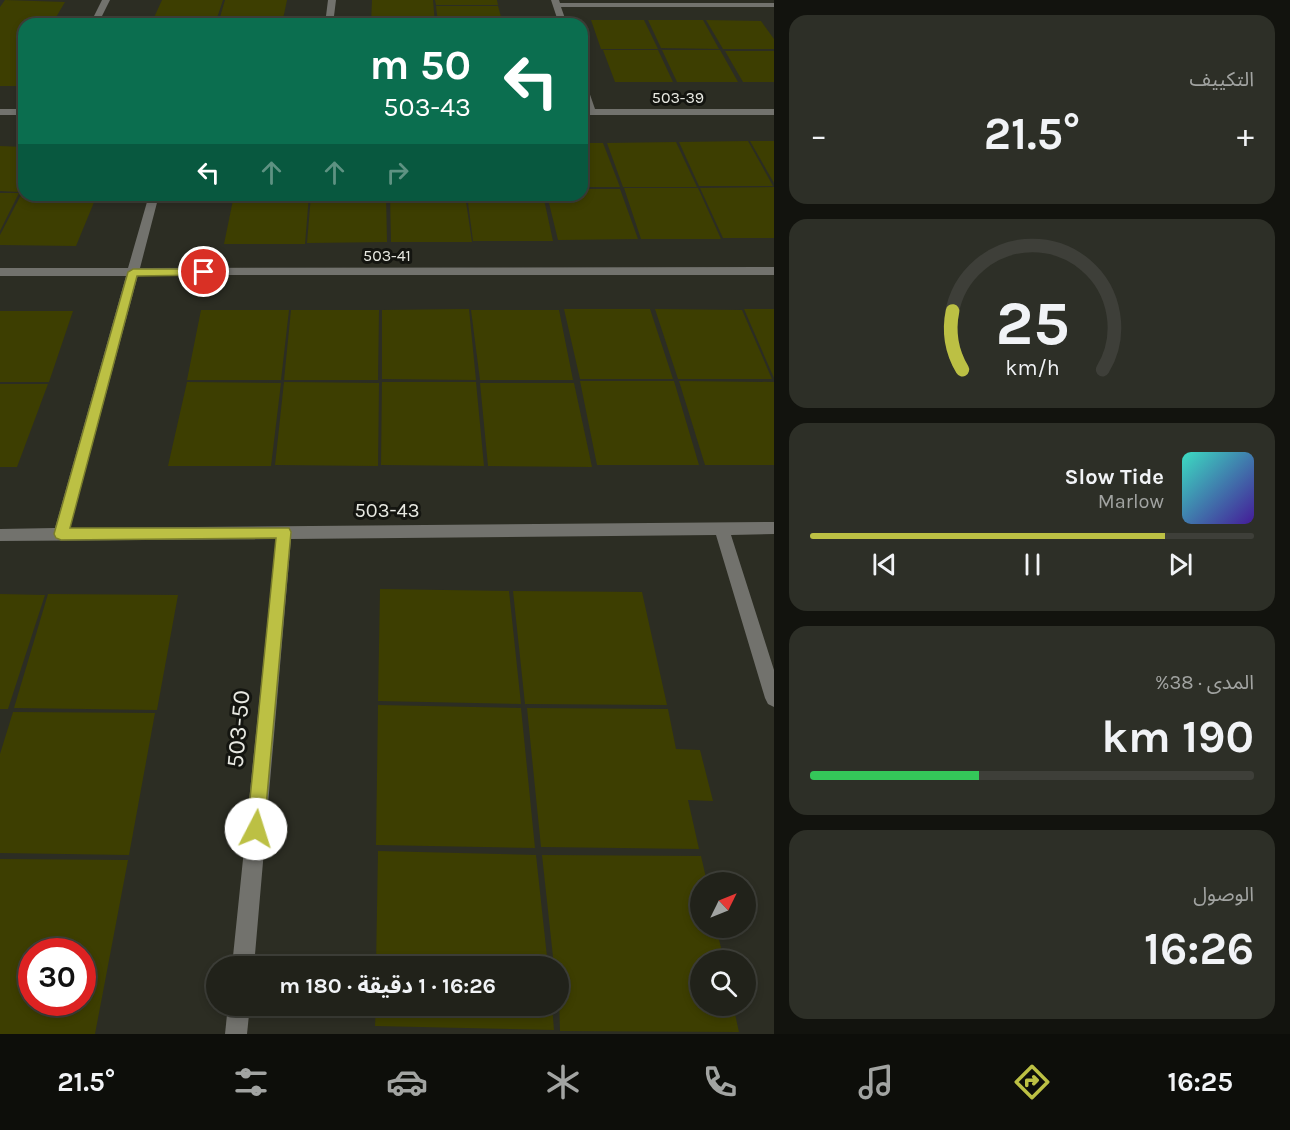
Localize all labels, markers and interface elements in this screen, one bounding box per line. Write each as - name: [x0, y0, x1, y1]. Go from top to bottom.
- text: 50 m: [369, 40, 471, 90]
- icon: left: [492, 42, 570, 120]
- text: التكييف: [1190, 68, 1254, 91]
- street label: 503-39: [652, 88, 704, 107]
- text: 503-43: [383, 91, 471, 123]
- text: 21.5°: [984, 108, 1080, 160]
- text: −: [810, 116, 827, 154]
- text: +: [1237, 116, 1254, 154]
- icon: left: [192, 156, 225, 189]
- icon: ahead: [255, 156, 288, 189]
- icon: ahead: [318, 156, 351, 189]
- icon: right: [381, 156, 414, 189]
- pin: [178, 246, 229, 297]
- street label: 503-41: [363, 246, 411, 265]
- icon: arrive: [187, 255, 220, 288]
- text: 25: [995, 287, 1069, 360]
- text: km/h: [1005, 356, 1059, 381]
- text: Slow Tide: [1065, 464, 1164, 490]
- text: Marlow: [1098, 490, 1164, 513]
- street label: 503-43: [355, 499, 419, 522]
- icon: previous: [868, 548, 901, 581]
- icon: pause: [1016, 548, 1049, 581]
- icon: next: [1164, 548, 1197, 581]
- text: المدى · 38%: [1155, 671, 1254, 694]
- street label: 503-50: [221, 689, 255, 769]
- text: 190 km: [1101, 711, 1254, 763]
- position arrow: [224, 797, 288, 861]
- north arrow: [690, 872, 756, 938]
- map controls: [690, 872, 756, 1016]
- text: الوصول: [1193, 883, 1254, 906]
- text: 16:26: [1144, 923, 1254, 975]
- speed limit sign: 30: [18, 938, 96, 1016]
- button: search: [690, 950, 756, 1016]
- text: 16:26 · 1 دقيقة · 180 m: [279, 973, 496, 999]
- icon: filters: [230, 1061, 272, 1103]
- icon: car: [386, 1061, 428, 1103]
- icon: climate: [542, 1061, 584, 1103]
- icon: phone: [699, 1061, 741, 1103]
- icon: music: [855, 1061, 897, 1103]
- icon: directions: [1011, 1061, 1053, 1103]
- text: 21.5°: [57, 1066, 115, 1098]
- text: 16:25: [1168, 1066, 1233, 1098]

